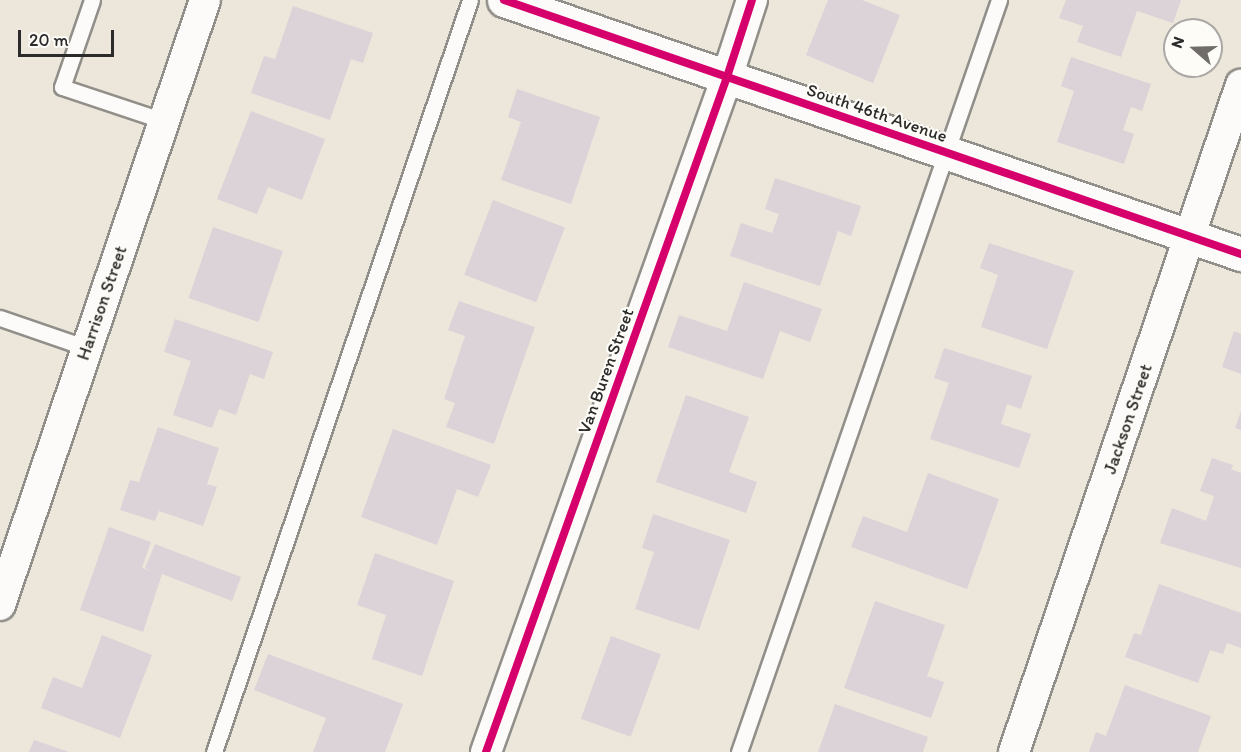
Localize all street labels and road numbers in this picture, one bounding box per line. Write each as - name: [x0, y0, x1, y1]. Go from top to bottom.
- street label: South 46th Avenue: [805, 79, 949, 147]
- street label: Harrison Street: [72, 243, 132, 363]
- street label: Van Buren Street: [573, 305, 639, 437]
- street label: Jackson Street: [1099, 361, 1157, 477]

